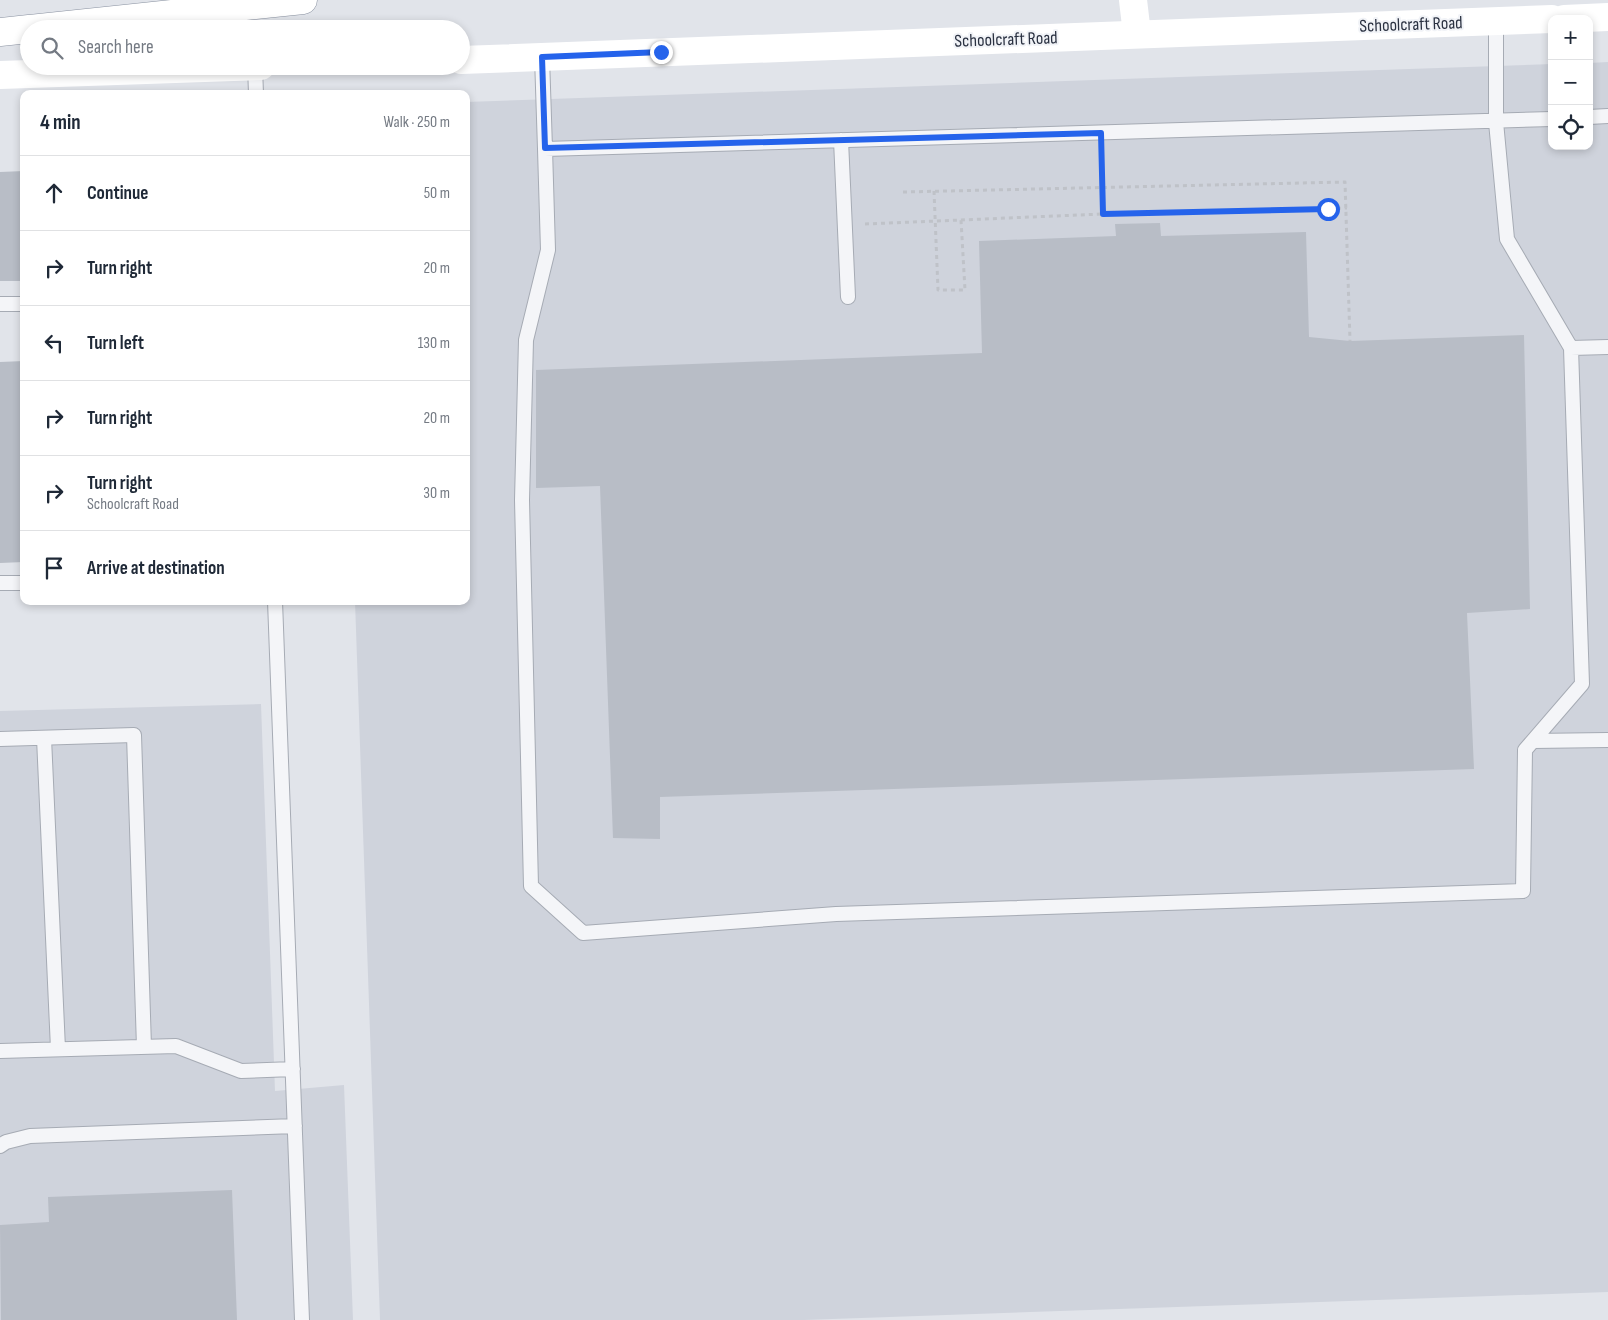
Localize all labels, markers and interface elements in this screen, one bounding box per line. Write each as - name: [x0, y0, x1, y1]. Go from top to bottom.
- street label: Schoolcraft Road: [1359, 12, 1463, 37]
- map controls: [1548, 15, 1593, 150]
- button: +: [1548, 15, 1593, 60]
- search box: [20, 20, 470, 75]
- street label: Schoolcraft Road: [954, 27, 1058, 52]
- icon: search: [38, 34, 66, 62]
- text: Search here: [78, 36, 154, 59]
- route end: [650, 41, 673, 64]
- button: −: [1548, 60, 1593, 105]
- button: locate: [1548, 105, 1593, 150]
- text: 4 min: [40, 110, 81, 135]
- text: Walk · 250 m: [384, 113, 450, 132]
- icon: ahead: [40, 179, 68, 207]
- text: Continue: [87, 182, 148, 205]
- text: 50 m: [424, 184, 450, 203]
- route start: [1317, 198, 1340, 221]
- icon: right: [40, 254, 68, 282]
- text: Turn right: [87, 257, 152, 280]
- text: 20 m: [423, 259, 450, 278]
- icon: left: [40, 329, 68, 357]
- text: Turn left: [87, 332, 144, 355]
- text: 130 m: [418, 334, 450, 353]
- icon: right: [40, 404, 68, 432]
- text: Turn right: [87, 407, 152, 430]
- text: 20 m: [423, 409, 450, 428]
- text: Turn right: [87, 472, 152, 495]
- icon: right: [40, 479, 68, 507]
- text: 30 m: [423, 484, 450, 503]
- text: Schoolcraft Road: [87, 495, 179, 514]
- icon: arrive: [40, 554, 68, 582]
- text: Arrive at destination: [87, 557, 225, 580]

